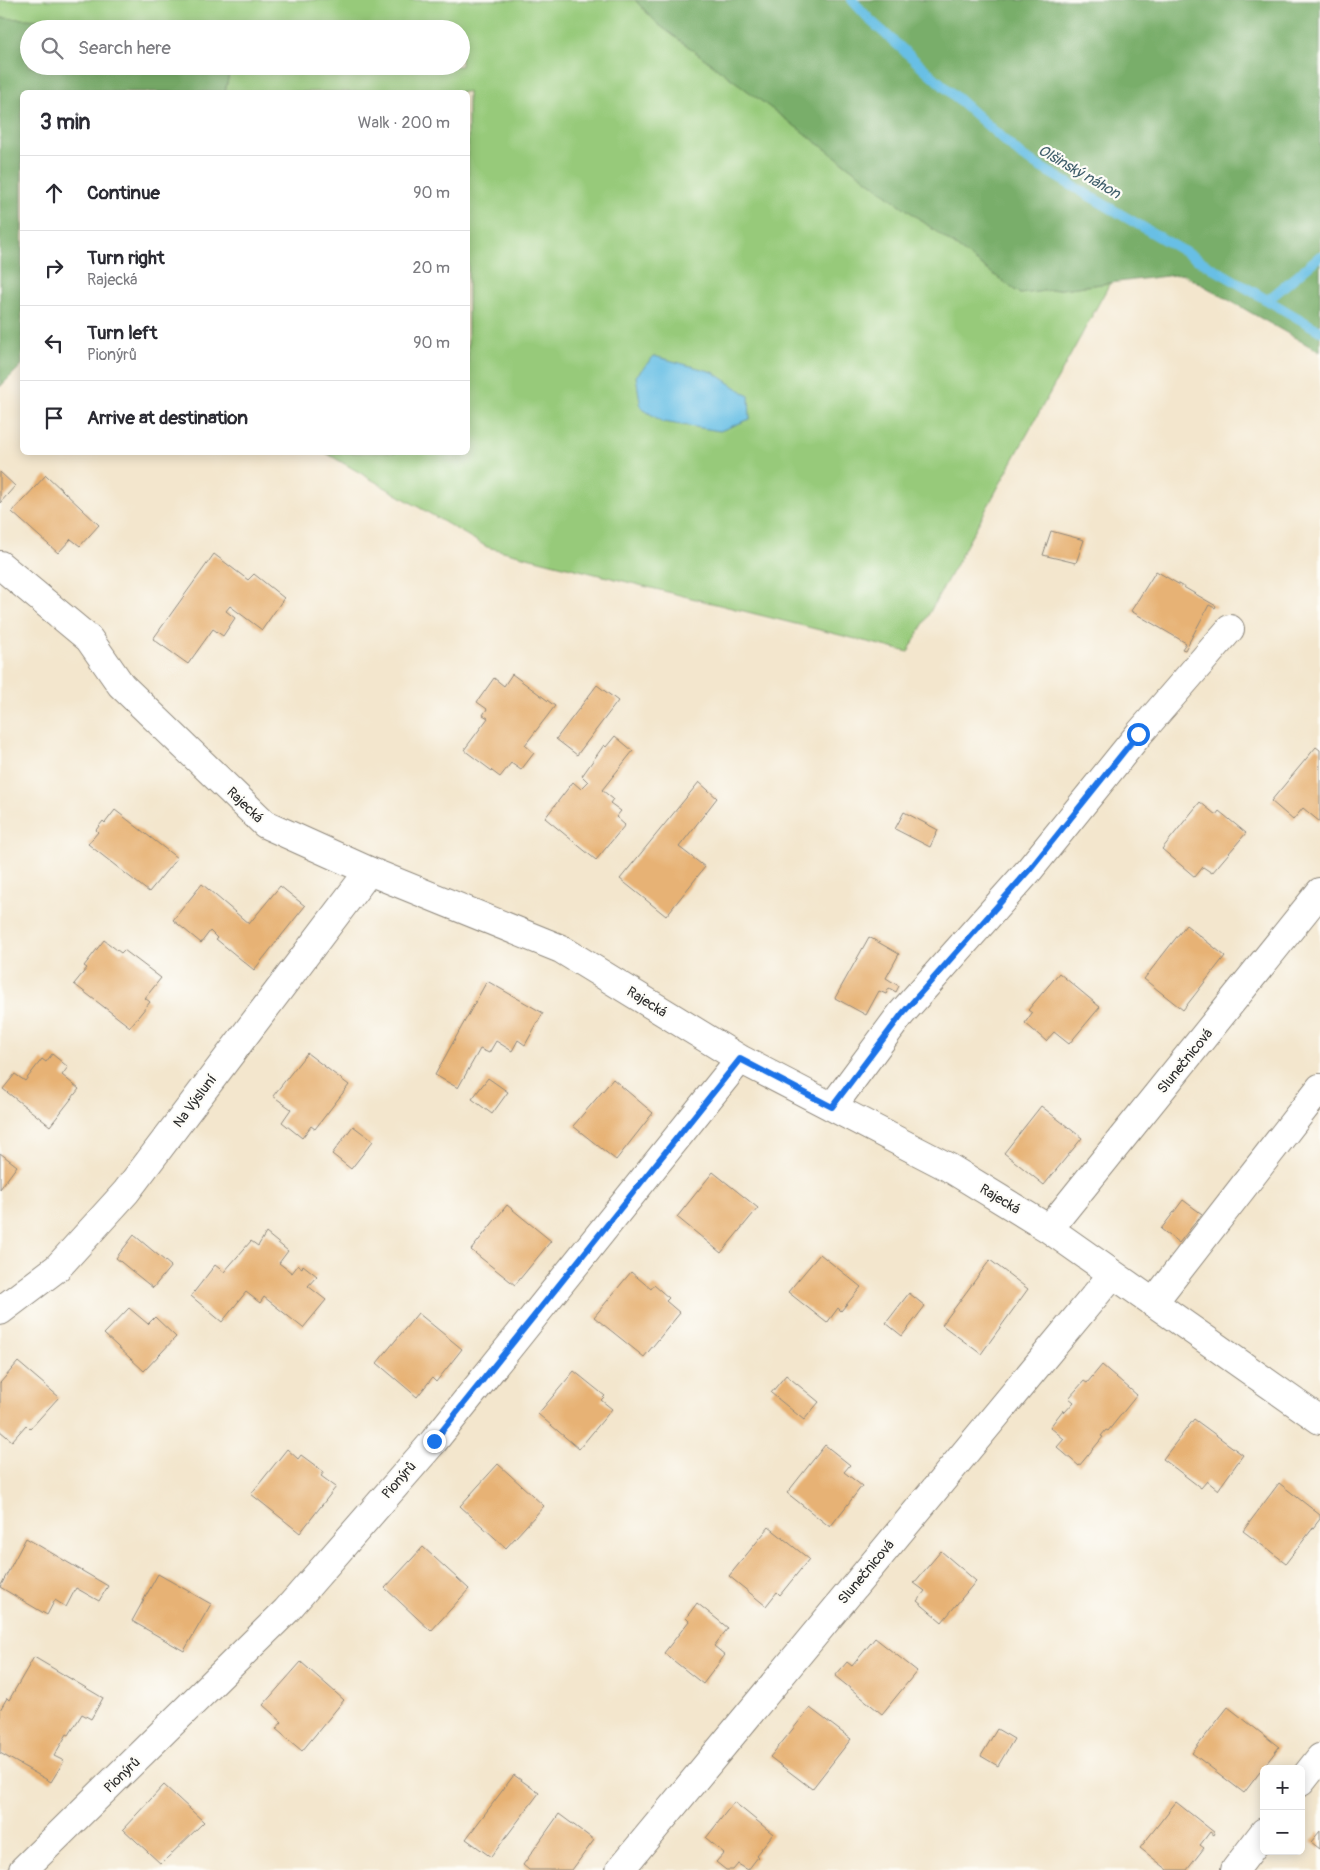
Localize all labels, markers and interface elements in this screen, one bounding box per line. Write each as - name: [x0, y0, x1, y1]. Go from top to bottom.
- search box: [20, 20, 470, 75]
- icon: search: [38, 34, 66, 62]
- text: Search here: [78, 36, 171, 60]
- text: 3 min: [40, 109, 90, 136]
- text: Walk · 200 m: [358, 113, 450, 133]
- water label: Olšinský náhon: [1034, 141, 1125, 204]
- icon: ahead: [40, 179, 68, 207]
- text: Continue: [87, 181, 160, 205]
- text: 90 m: [413, 183, 450, 203]
- text: Turn right: [87, 246, 165, 270]
- icon: right: [40, 254, 68, 282]
- text: 20 m: [412, 258, 450, 278]
- text: Rajecká: [87, 270, 138, 290]
- text: Turn left: [87, 321, 157, 345]
- icon: left: [40, 329, 68, 357]
- text: 90 m: [413, 333, 450, 353]
- text: Pionýrů: [87, 345, 137, 365]
- icon: arrive: [40, 404, 68, 432]
- text: Arrive at destination: [87, 406, 248, 430]
- route start: [1127, 723, 1150, 746]
- street label: Rajecká: [223, 784, 267, 826]
- street label: Rajecká: [624, 983, 670, 1021]
- street label: Slunečnicová: [1154, 1025, 1216, 1097]
- street label: Na Výsluní: [170, 1071, 220, 1131]
- street label: Rajecká: [977, 1180, 1023, 1218]
- route end: [423, 1430, 446, 1453]
- street label: Pionýrů: [378, 1458, 420, 1502]
- street label: Slunečnicová: [834, 1536, 898, 1608]
- street label: Pionýrů: [100, 1754, 144, 1796]
- map controls: [1260, 1765, 1305, 1855]
- button: +: [1260, 1765, 1305, 1810]
- button: −: [1260, 1810, 1305, 1855]

